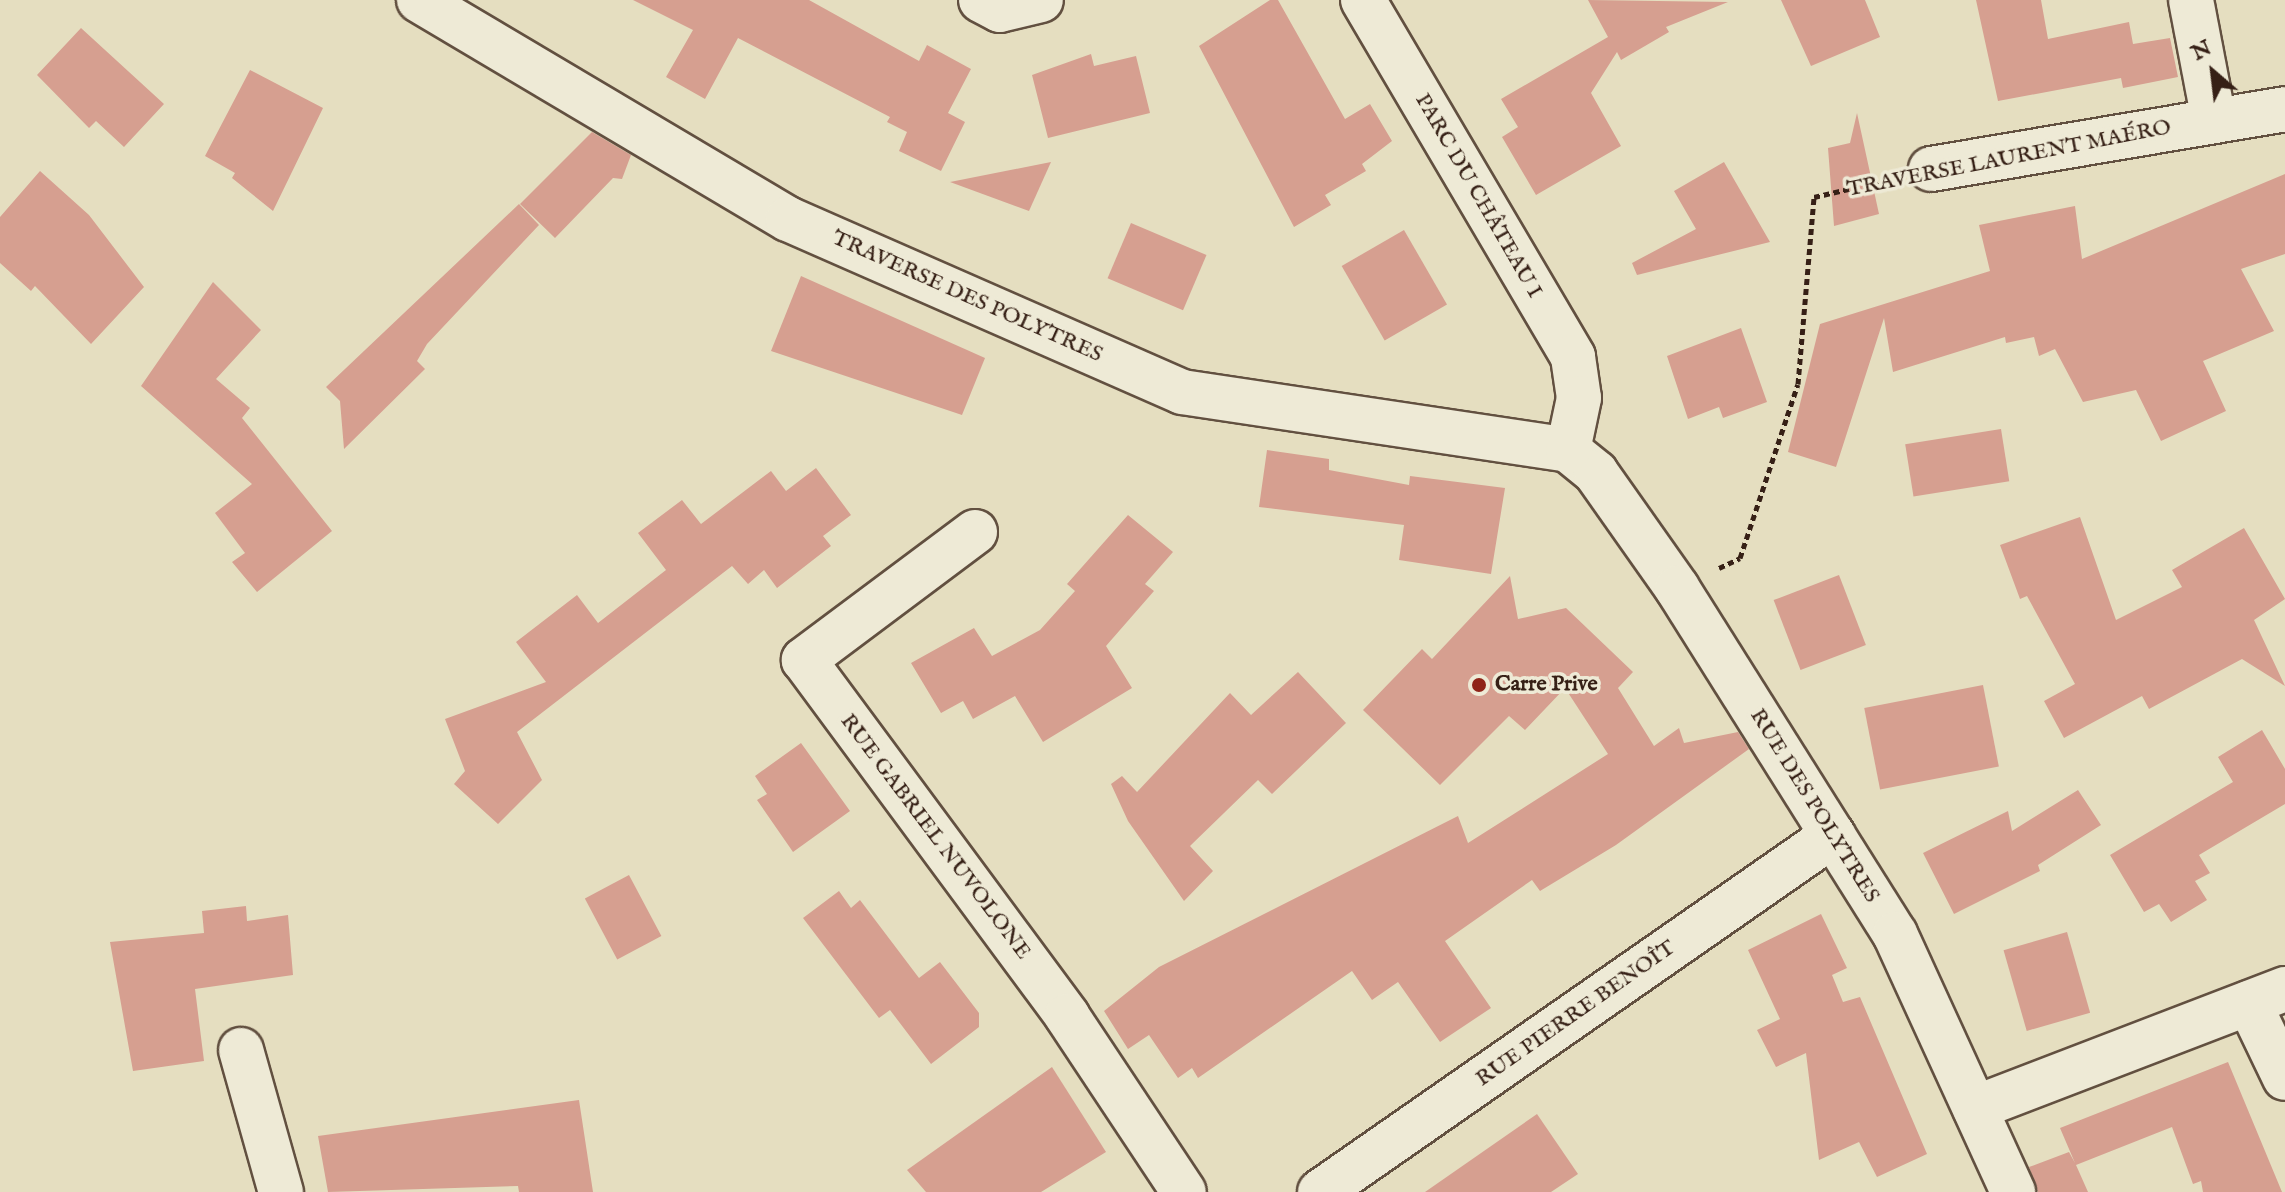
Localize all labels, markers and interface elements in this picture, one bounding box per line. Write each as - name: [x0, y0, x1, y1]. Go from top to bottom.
- north arrow: [2173, 32, 2253, 112]
- text: N: [2187, 34, 2217, 68]
- street label: PARC DU CHÂTEAU I: [1409, 89, 1547, 303]
- street label: TRAVERSE LAURENT MAÉRO: [1845, 115, 2173, 203]
- street label: TRAVERSE DES POLYTRES: [828, 225, 1106, 369]
- place label: Carre Prive: [1495, 672, 1598, 698]
- marker: Carre Prive: [1470, 676, 1488, 694]
- street label: RUE DES POLYTRES: [1744, 704, 1884, 908]
- street label: RUE GABRIEL NUVOLONE: [834, 709, 1036, 965]
- street label: RUE PIERRE BENOÎT: [1471, 935, 1681, 1093]

